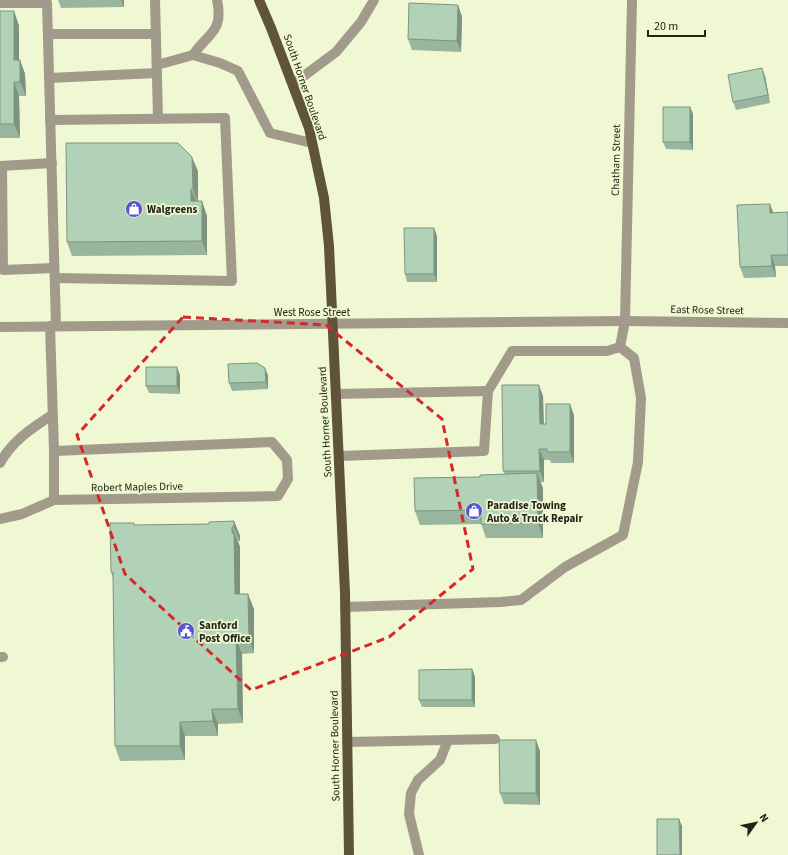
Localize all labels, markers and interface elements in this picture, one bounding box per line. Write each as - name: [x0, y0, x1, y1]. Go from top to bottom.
- scale bar: [648, 12, 705, 38]
- text: 20 m: [654, 18, 678, 35]
- street label: South Horner Boulevard: [280, 32, 330, 142]
- street label: Chatham Street: [608, 124, 624, 196]
- shop icon: Walgreens: [124, 199, 144, 219]
- place label: Walgreens: [147, 202, 198, 217]
- street label: East Rose Street: [670, 302, 744, 318]
- street label: West Rose Street: [274, 305, 350, 320]
- street label: South Horner Boulevard: [315, 366, 335, 478]
- street label: Robert Maples Drive: [91, 479, 184, 495]
- place label: Paradise Towing Auto & Truck Repair: [486, 498, 583, 526]
- shop icon: Paradise Towing Auto & Truck Repair: [464, 501, 484, 521]
- place label: Sanford Post Office: [199, 618, 251, 646]
- public building icon: Sanford Post Office: [176, 621, 196, 641]
- street label: South Horner Boulevard: [327, 690, 343, 802]
- north arrow: [736, 803, 776, 843]
- text: N: [756, 811, 772, 825]

